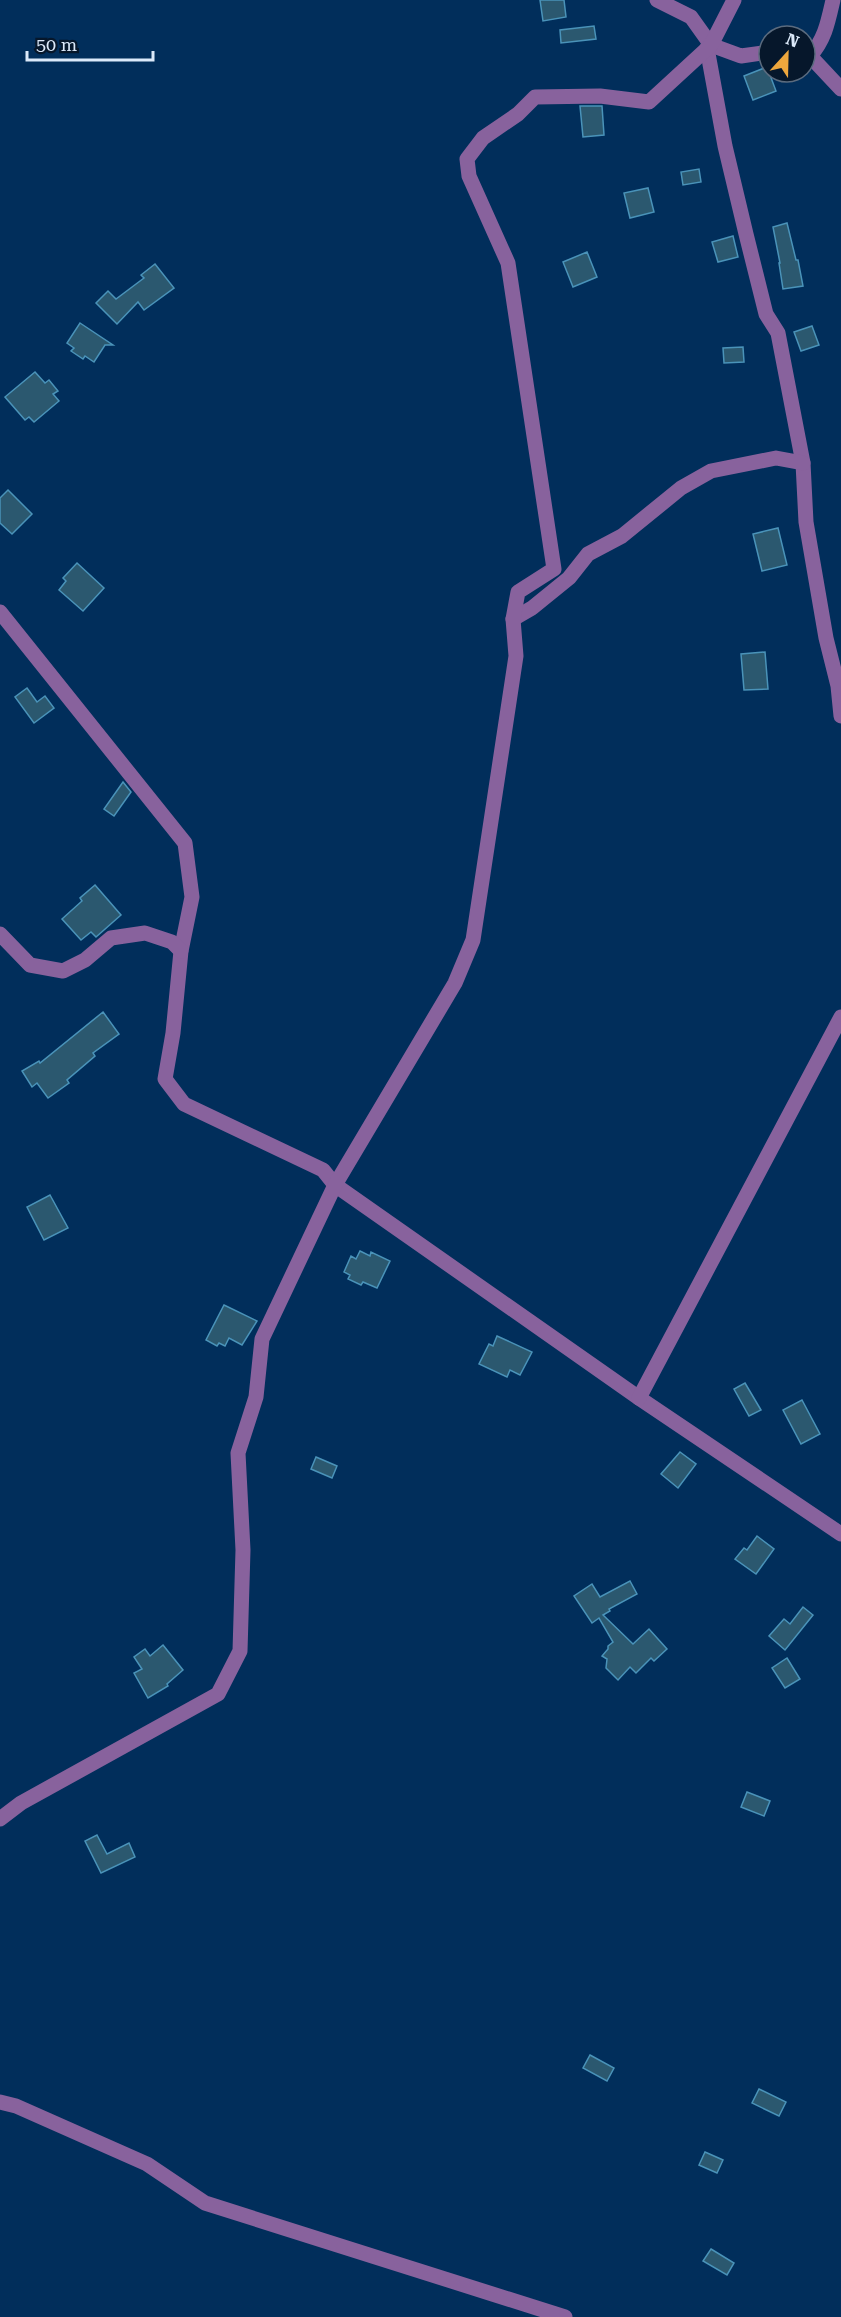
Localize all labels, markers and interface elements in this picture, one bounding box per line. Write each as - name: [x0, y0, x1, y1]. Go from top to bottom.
- scale bar: [27, 24, 153, 62]
- north arrow: [757, 24, 817, 84]
- text: N: [783, 29, 802, 52]
- text: 50 m: [36, 34, 77, 55]

